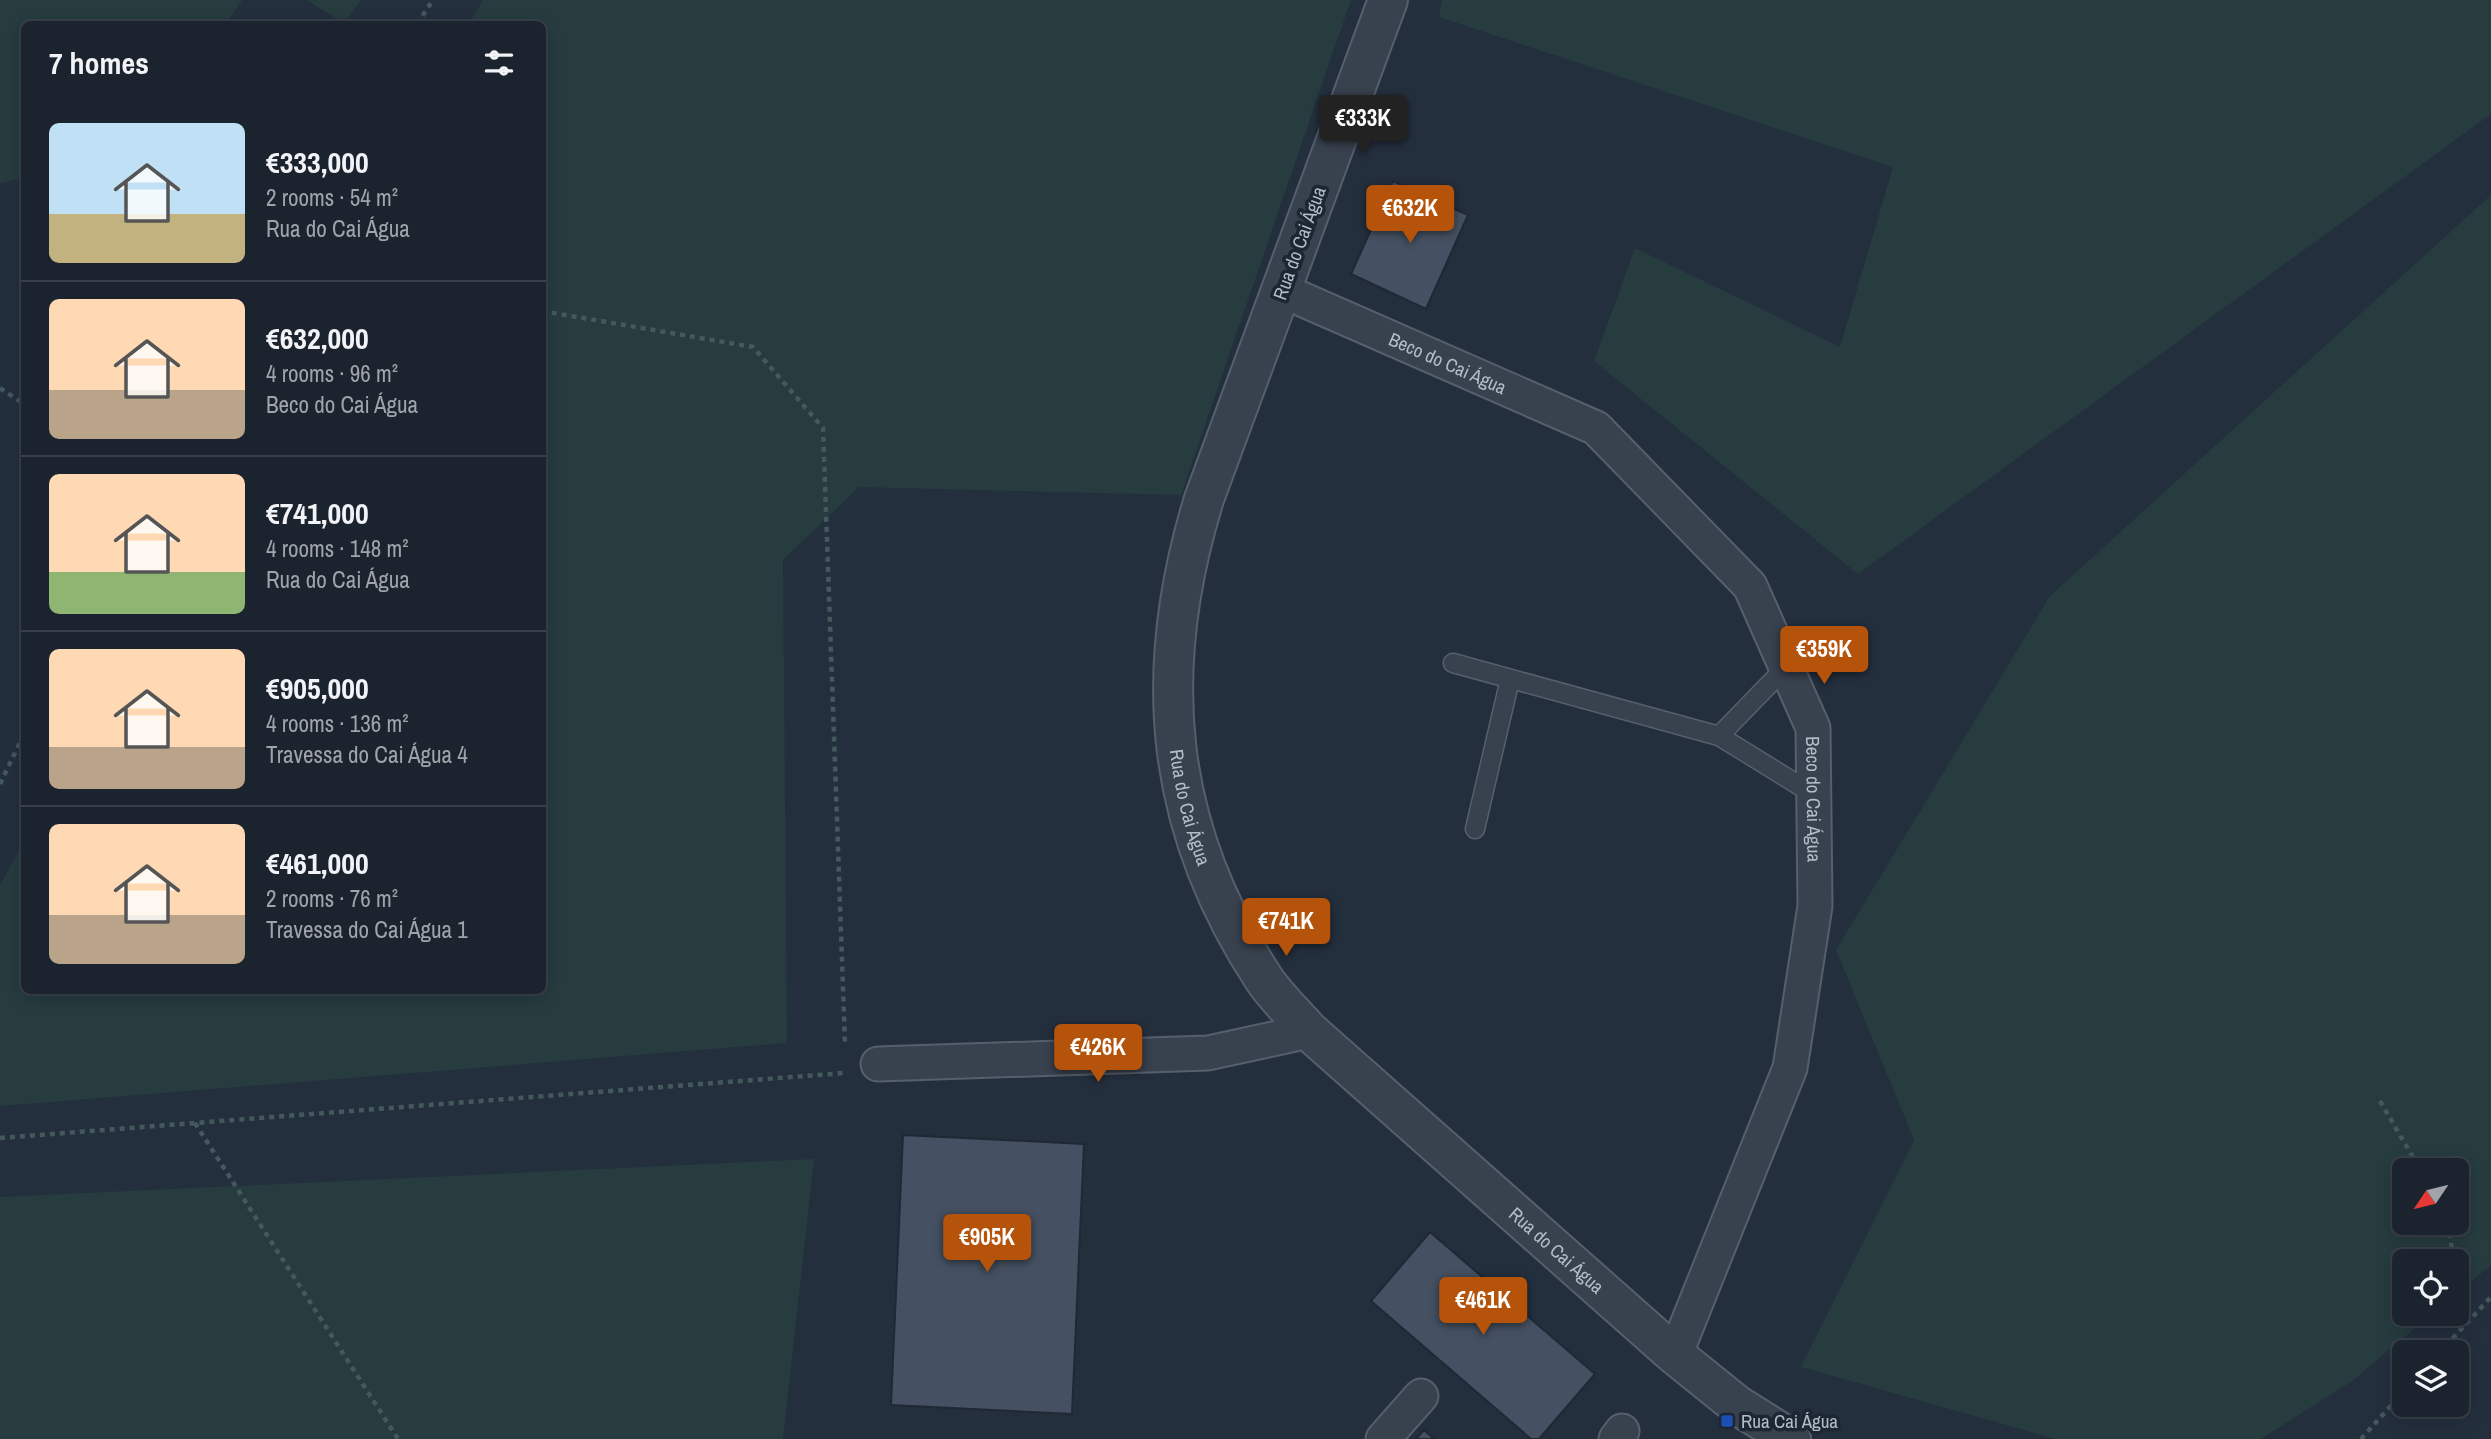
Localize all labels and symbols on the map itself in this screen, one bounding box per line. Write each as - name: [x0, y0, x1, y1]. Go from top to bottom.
- pin: €333K: [1314, 96, 1412, 155]
- street label: Rua do Cai Água: [1266, 182, 1332, 303]
- pin: €632K: [1361, 186, 1459, 245]
- street label: Beco do Cai Água: [1385, 326, 1511, 400]
- pin: €359K: [1775, 626, 1873, 686]
- street label: Beco do Cai Água: [1800, 736, 1828, 862]
- street label: Rua do Cai Água: [1164, 748, 1217, 869]
- pin: €741K: [1237, 898, 1335, 958]
- pin: €426K: [1049, 1024, 1147, 1084]
- north arrow: [2392, 1158, 2469, 1236]
- street label: Rua do Cai Água: [1504, 1201, 1610, 1300]
- pin: €905K: [938, 1214, 1036, 1274]
- pin: €461K: [1434, 1278, 1532, 1337]
- place label: Rua Cai Água: [1741, 1408, 1838, 1434]
- marker: Rua Cai Água: [1719, 1413, 1735, 1429]

